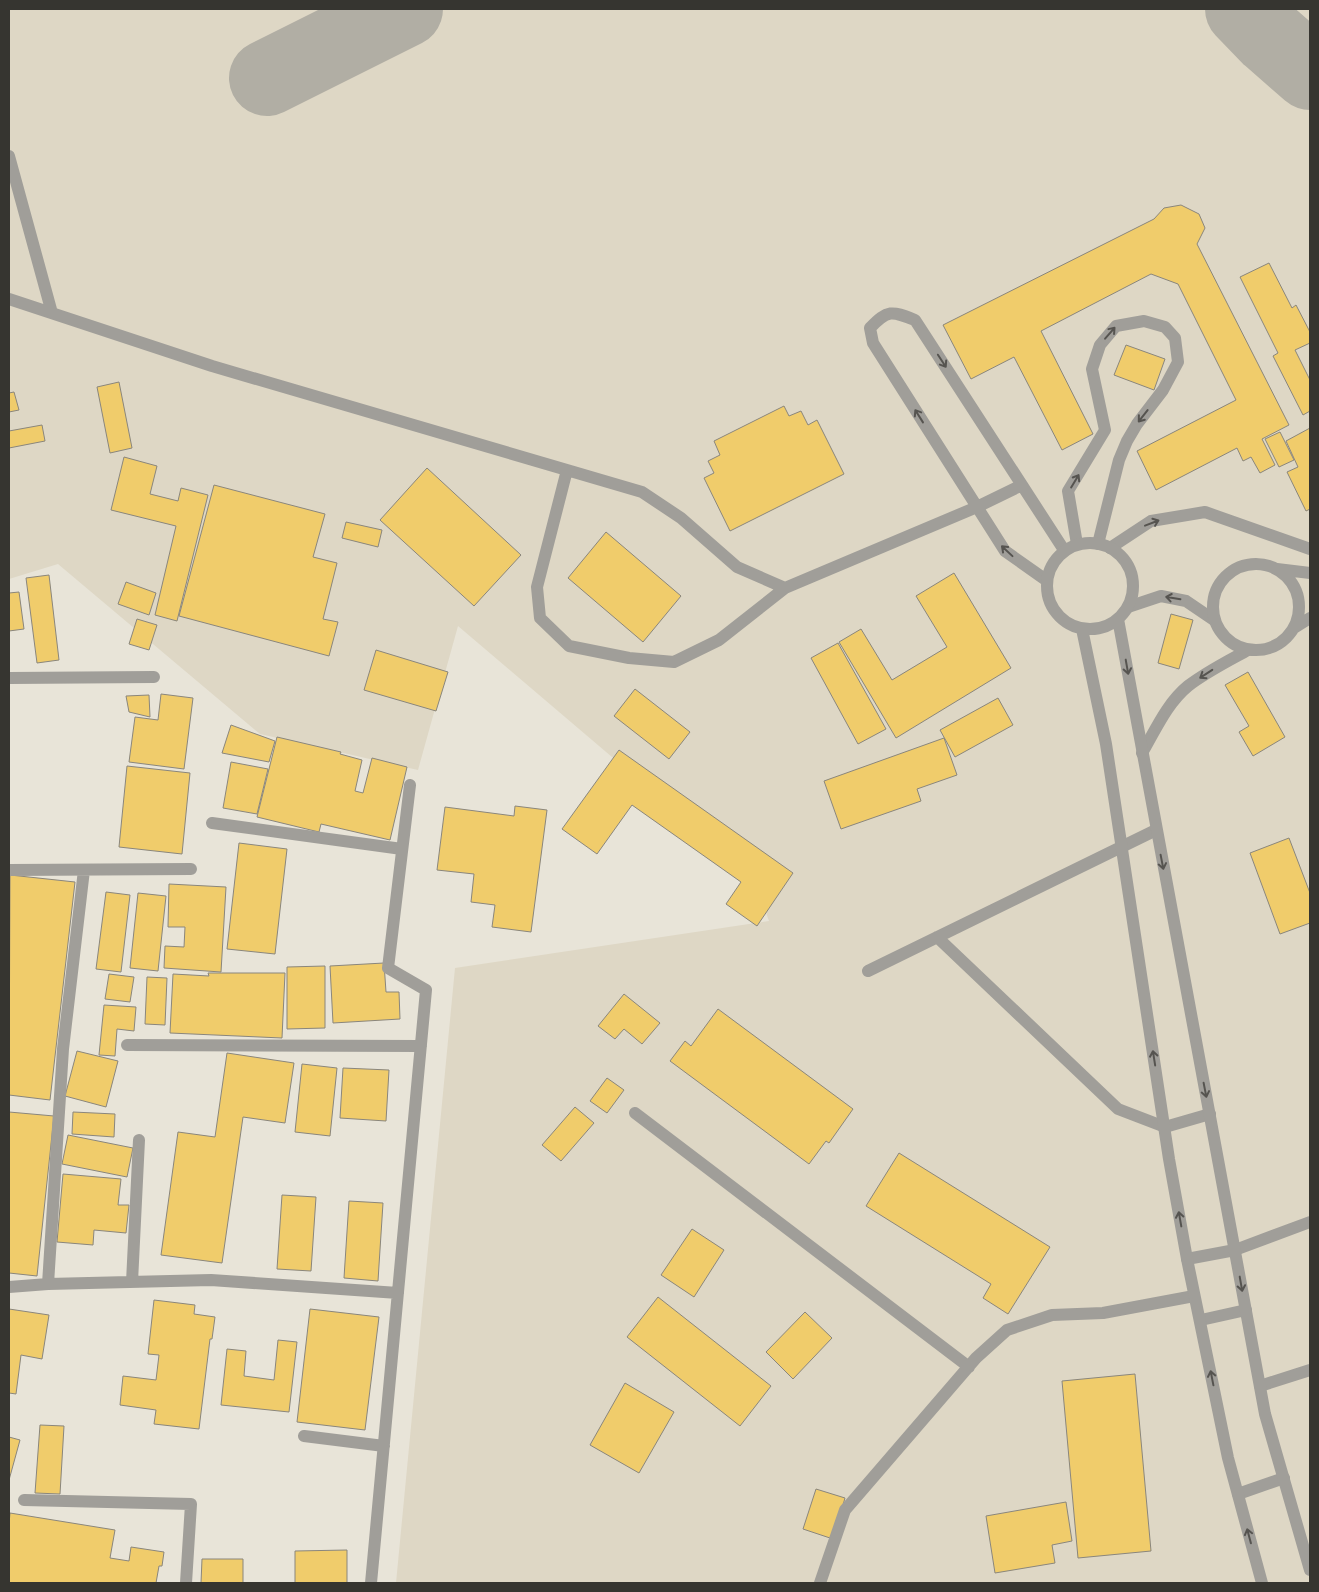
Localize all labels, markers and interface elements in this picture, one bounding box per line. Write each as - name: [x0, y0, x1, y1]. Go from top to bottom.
- one-way arrow: [1104, 326, 1116, 339]
- one-way arrow: [936, 354, 947, 368]
- one-way arrow: [914, 409, 924, 423]
- one-way arrow: [1138, 409, 1149, 422]
- one-way arrow: [1070, 474, 1080, 488]
- one-way arrow: [1144, 518, 1159, 527]
- one-way arrow: [1001, 545, 1013, 557]
- one-way arrow: [1165, 593, 1181, 603]
- one-way arrow: [1122, 659, 1132, 675]
- one-way arrow: [1199, 670, 1213, 680]
- one-way arrow: [1158, 853, 1168, 869]
- one-way arrow: [1149, 1051, 1159, 1067]
- one-way arrow: [1201, 1082, 1210, 1098]
- one-way arrow: [1175, 1211, 1185, 1227]
- one-way arrow: [1237, 1276, 1247, 1292]
- one-way arrow: [1207, 1370, 1216, 1386]
- one-way arrow: [1244, 1529, 1253, 1545]

